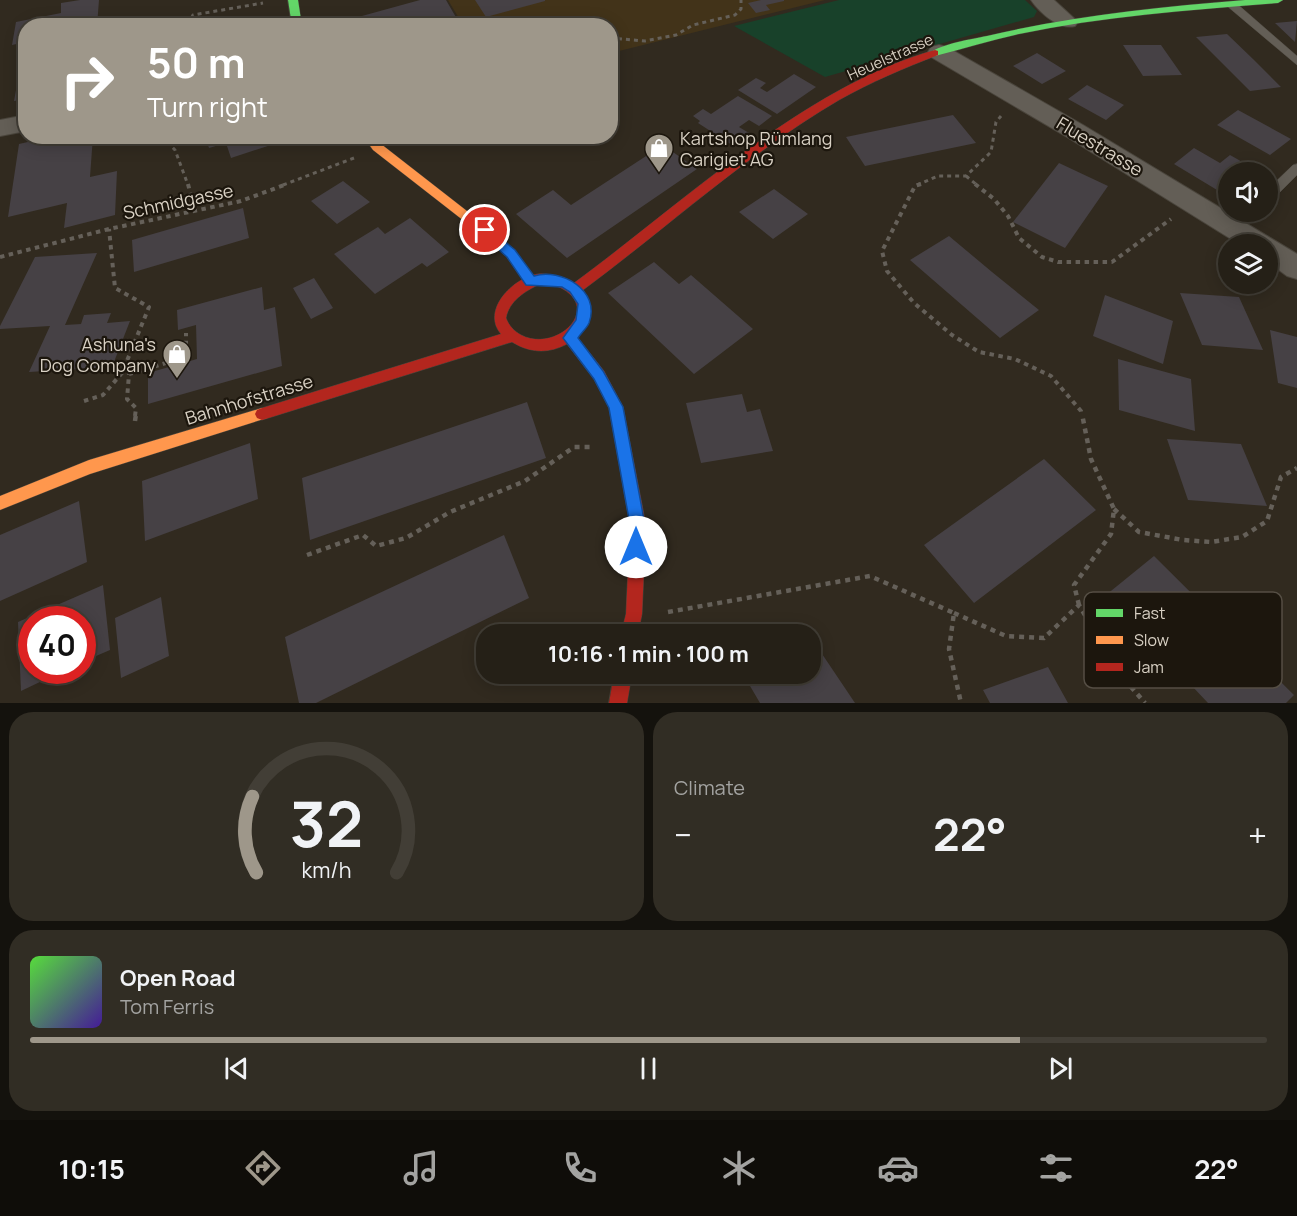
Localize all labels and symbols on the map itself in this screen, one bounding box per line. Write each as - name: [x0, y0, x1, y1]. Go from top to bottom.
- street label: Heuelstrasse: [844, 29, 937, 85]
- street label: Fluestrasse: [1052, 111, 1148, 181]
- place label: Kartshop Rümlang Carigiet AG: [680, 126, 832, 171]
- shop icon: Kartshop Rümlang Carigiet AG: [643, 132, 675, 174]
- street label: Schmidgasse: [121, 178, 235, 224]
- pin: [459, 204, 510, 255]
- place label: Ashuna's Dog Company: [40, 332, 157, 377]
- shop icon: Ashuna's Dog Company: [161, 338, 193, 380]
- street label: Bahnhofstrasse: [182, 368, 316, 430]
- position arrow: [604, 515, 668, 579]
- legend: [1084, 592, 1282, 688]
- text: Fast: [1134, 602, 1165, 624]
- speed limit sign: 40: [18, 606, 96, 684]
- text: Slow: [1134, 629, 1169, 651]
- text: Jam: [1134, 656, 1164, 678]

